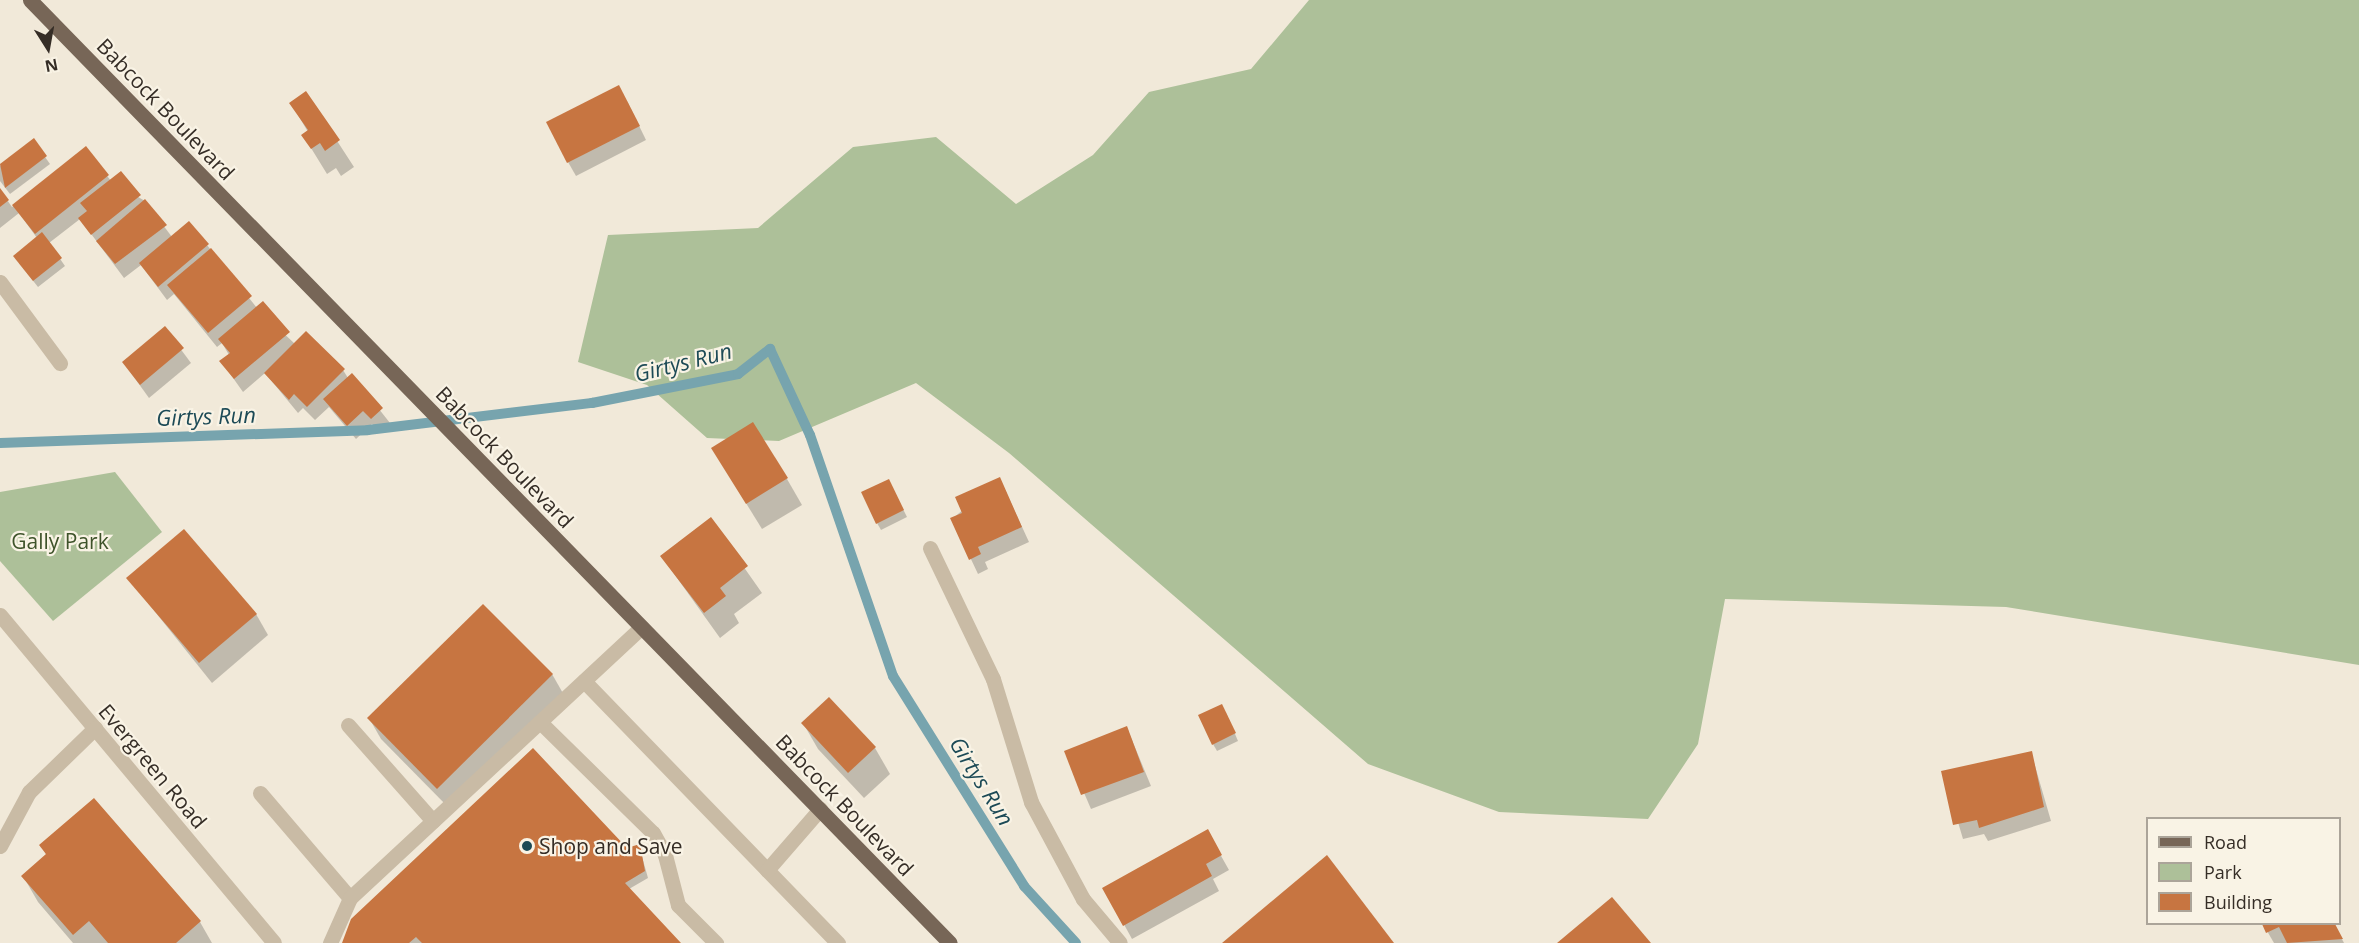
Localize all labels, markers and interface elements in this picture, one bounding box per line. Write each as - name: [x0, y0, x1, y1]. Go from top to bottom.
- north arrow: [18, 18, 78, 78]
- street label: Babcock Boulevard: [92, 33, 240, 185]
- text: N: [43, 54, 60, 78]
- water label: Girtys Run: [631, 337, 735, 387]
- street label: Babcock Boulevard: [431, 381, 579, 533]
- water label: Girtys Run: [156, 401, 256, 431]
- park label: Gally Park: [11, 528, 109, 554]
- street label: Evergreen Road: [94, 699, 212, 833]
- street label: Babcock Boulevard: [771, 729, 919, 881]
- water label: Girtys Run: [944, 732, 1020, 830]
- legend: [2146, 817, 2341, 925]
- text: Road: [2204, 830, 2247, 854]
- place label: Shop and Save: [539, 833, 683, 859]
- marker: Shop and Save: [520, 839, 534, 853]
- text: Park: [2204, 860, 2242, 884]
- text: Building: [2204, 890, 2272, 914]

